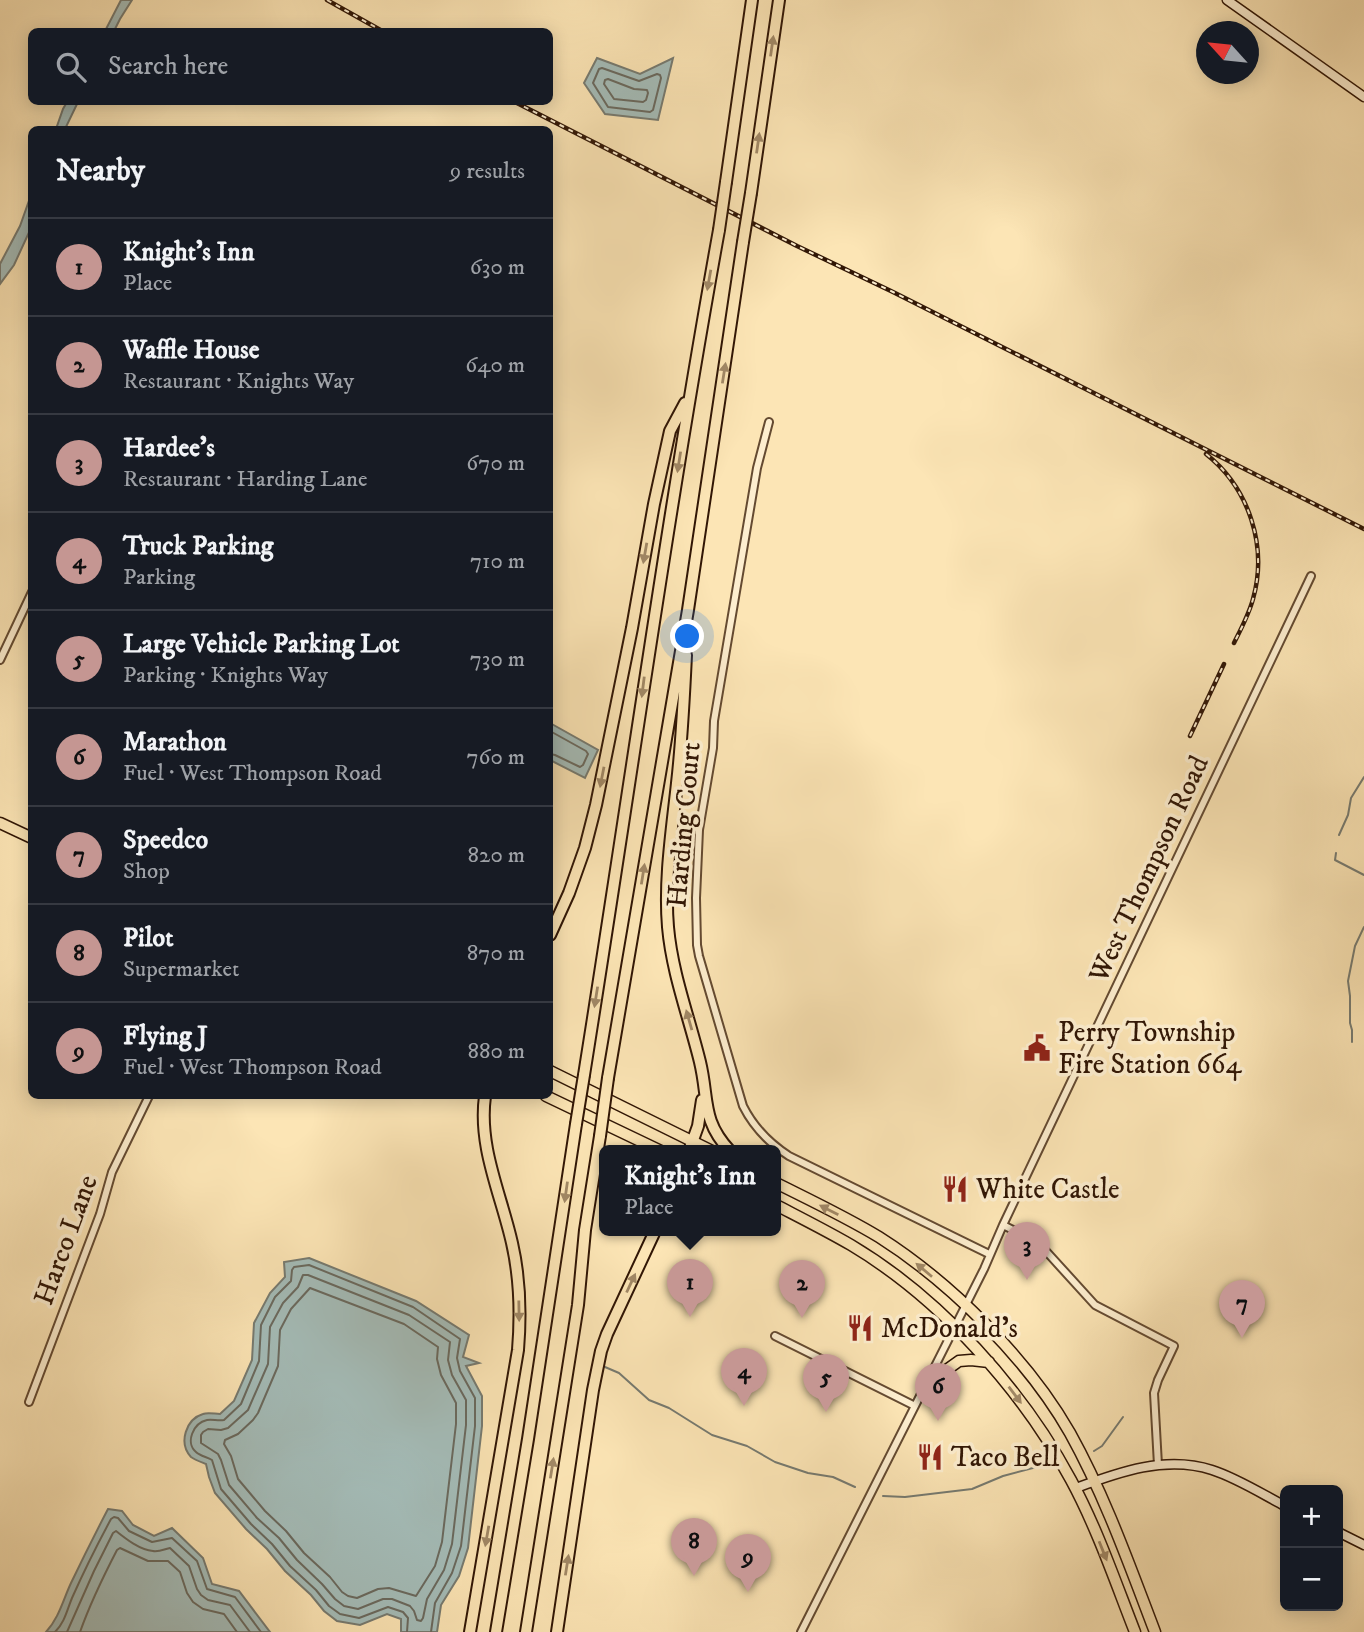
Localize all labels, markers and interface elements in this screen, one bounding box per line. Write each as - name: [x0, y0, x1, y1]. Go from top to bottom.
- north arrow: [1196, 21, 1259, 84]
- search box: [28, 28, 553, 105]
- one-way arrow: [767, 35, 778, 57]
- icon: search: [52, 48, 90, 86]
- text: Search here: [108, 50, 228, 83]
- one-way arrow: [753, 132, 764, 154]
- text: Nearby: [56, 153, 145, 190]
- text: 9 results: [450, 157, 525, 186]
- text: Knight's Inn: [123, 236, 254, 269]
- text: 1: [75, 253, 83, 282]
- text: 630 m: [470, 253, 525, 282]
- text: Place: [123, 269, 172, 298]
- one-way arrow: [704, 269, 715, 291]
- text: Waffle House: [123, 334, 259, 367]
- text: 2: [73, 351, 85, 380]
- text: 640 m: [465, 351, 525, 380]
- one-way arrow: [719, 362, 730, 384]
- text: Restaurant · Knights Way: [123, 367, 354, 396]
- text: Hardee's: [123, 432, 215, 465]
- text: 3: [75, 449, 83, 478]
- text: 670 m: [466, 449, 525, 478]
- one-way arrow: [673, 451, 684, 473]
- text: Restaurant · Harding Lane: [123, 465, 368, 494]
- text: Truck Parking: [123, 530, 273, 563]
- one-way arrow: [639, 542, 650, 564]
- text: 4: [72, 547, 86, 576]
- text: 710 m: [470, 547, 525, 576]
- text: Parking: [123, 563, 195, 592]
- your location: [670, 619, 704, 653]
- text: Large Vehicle Parking Lot: [123, 628, 400, 661]
- text: 5: [73, 645, 85, 674]
- text: 730 m: [470, 645, 525, 674]
- text: Parking · Knights Way: [123, 661, 328, 690]
- one-way arrow: [638, 676, 649, 698]
- text: Marathon: [123, 726, 227, 759]
- street label: Harding Court: [659, 741, 709, 909]
- text: 6: [73, 743, 85, 772]
- text: 760 m: [466, 743, 525, 772]
- street label: West Thompson Road: [1081, 750, 1217, 989]
- text: Fuel · West Thompson Road: [123, 759, 382, 788]
- one-way arrow: [596, 766, 607, 788]
- text: Speedco: [123, 824, 208, 857]
- text: 7: [73, 841, 85, 870]
- text: 820 m: [468, 841, 525, 870]
- text: Shop: [123, 857, 170, 886]
- one-way arrow: [638, 863, 649, 885]
- text: Pilot: [123, 922, 174, 955]
- text: 8: [73, 939, 85, 968]
- text: 870 m: [467, 939, 525, 968]
- text: Supermarket: [123, 955, 239, 984]
- one-way arrow: [590, 986, 601, 1008]
- one-way arrow: [683, 1009, 694, 1031]
- place label: Perry Township Fire Station 664: [1058, 1015, 1243, 1082]
- text: Flying J: [123, 1020, 208, 1053]
- public building icon: Perry Township Fire Station 664: [1022, 1033, 1052, 1063]
- text: 9: [73, 1037, 85, 1066]
- text: 880 m: [467, 1037, 525, 1066]
- text: Fuel · West Thompson Road: [123, 1053, 382, 1082]
- popup: [599, 1145, 781, 1236]
- text: Knight's Inn: [624, 1160, 756, 1193]
- street label: Harco Lane: [26, 1170, 106, 1310]
- place label: White Castle: [975, 1172, 1120, 1207]
- restaurant icon: White Castle: [940, 1174, 970, 1204]
- one-way arrow: [560, 1181, 571, 1203]
- text: Place: [624, 1193, 674, 1222]
- one-way arrow: [819, 1204, 839, 1215]
- pin: 3: [1004, 1222, 1050, 1280]
- pin: 1: [667, 1259, 713, 1317]
- pin: 2: [779, 1260, 825, 1318]
- one-way arrow: [915, 1263, 932, 1278]
- one-way arrow: [626, 1272, 637, 1293]
- pin: 7: [1219, 1280, 1265, 1338]
- one-way arrow: [513, 1300, 525, 1322]
- place label: McDonald's: [881, 1311, 1018, 1346]
- restaurant icon: McDonald's: [845, 1313, 875, 1343]
- pin: 4: [721, 1348, 767, 1406]
- pin: 5: [803, 1354, 849, 1412]
- pin: 6: [915, 1363, 961, 1421]
- one-way arrow: [1008, 1386, 1022, 1404]
- place label: Taco Bell: [951, 1440, 1060, 1475]
- restaurant icon: Taco Bell: [915, 1442, 945, 1472]
- one-way arrow: [547, 1457, 558, 1479]
- map controls: [1280, 1485, 1343, 1611]
- button: +: [1280, 1485, 1343, 1548]
- pin: 8: [671, 1518, 717, 1576]
- one-way arrow: [481, 1525, 492, 1547]
- pin: 9: [725, 1534, 771, 1592]
- one-way arrow: [1098, 1540, 1109, 1561]
- button: −: [1280, 1548, 1343, 1611]
- one-way arrow: [562, 1553, 573, 1575]

